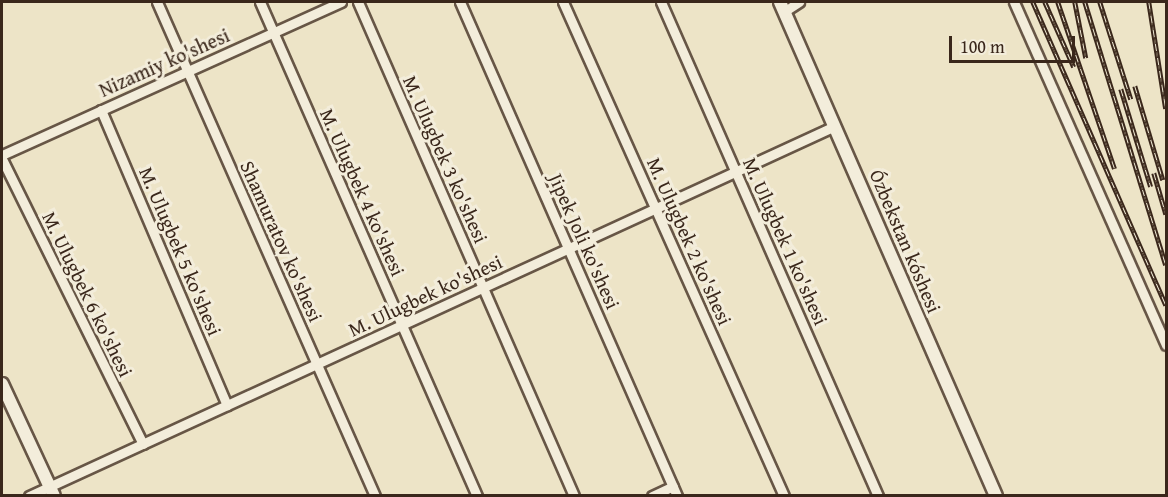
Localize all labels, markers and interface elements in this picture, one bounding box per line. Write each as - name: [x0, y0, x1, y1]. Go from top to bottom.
- street label: Nizamiy ko'shesi: [95, 22, 233, 102]
- scale bar: [952, 24, 1078, 62]
- text: 100 m: [960, 33, 1005, 60]
- street label: M. Ulugbek 3 ko'shesi: [398, 72, 494, 246]
- street label: M. Ulugbek 4 ko'shesi: [315, 105, 411, 279]
- street label: M. Ulugbek 2 ko'shesi: [642, 154, 738, 328]
- street label: M. Ulugbek 1 ko'shesi: [738, 154, 834, 328]
- street label: Shamuratov ko'shesi: [236, 157, 328, 325]
- street label: M. Ulugbek 5 ko'shesi: [135, 163, 227, 339]
- street label: Ózbekstan kóshesi: [865, 166, 947, 316]
- street label: Jipek Joli ko'shesi: [544, 169, 626, 313]
- street label: M. Ulugbek 6 ko'shesi: [38, 208, 138, 380]
- street label: M. Ulugbek ko'shesi: [344, 249, 506, 341]

